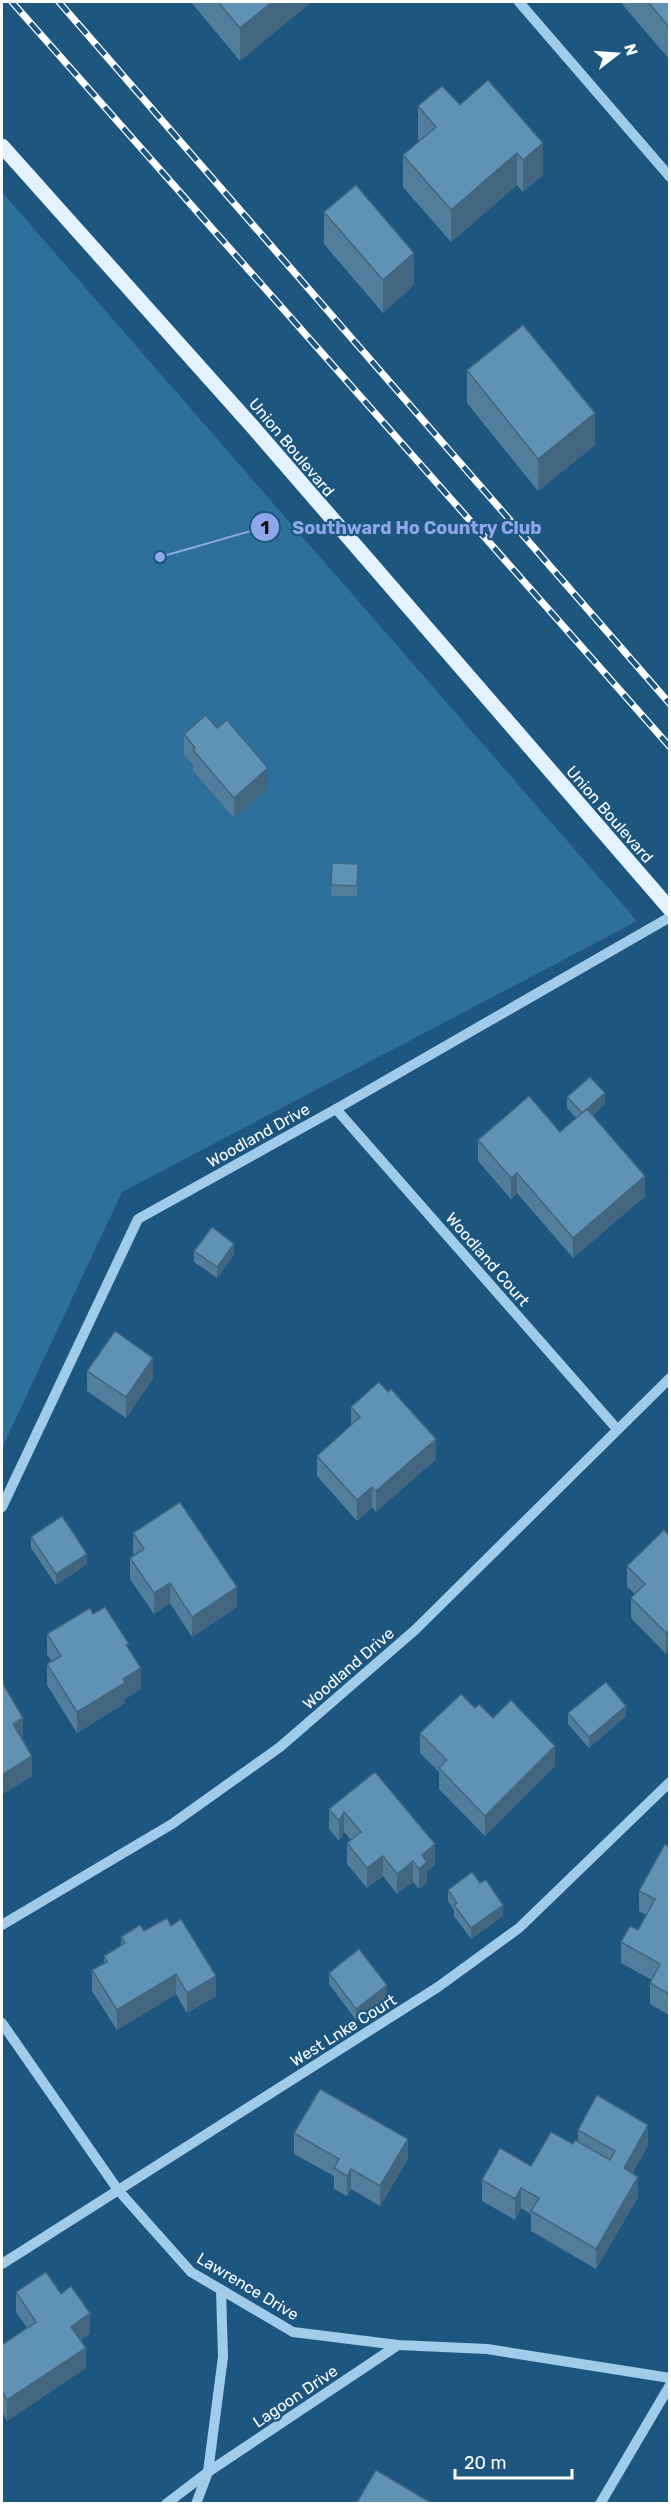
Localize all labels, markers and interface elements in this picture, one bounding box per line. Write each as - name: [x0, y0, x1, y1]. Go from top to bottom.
- north arrow: [587, 24, 647, 84]
- text: N: [620, 41, 642, 58]
- street label: Union Boulevard: [245, 394, 338, 500]
- callout: Southward Ho Country Club: [250, 509, 554, 545]
- text: 1: [261, 517, 269, 539]
- text: Southward Ho Country Club: [292, 517, 542, 539]
- street label: Union Boulevard: [562, 762, 657, 867]
- street label: Woodland Drive: [203, 1099, 313, 1172]
- street label: Woodland Court: [442, 1209, 534, 1310]
- street label: Woodland Drive: [299, 1624, 398, 1713]
- street label: West Lnke Court: [287, 1990, 400, 2071]
- street label: Lawrence Drive: [193, 2249, 302, 2324]
- street label: Lagoon Drive: [249, 2361, 341, 2432]
- scale bar: [455, 2442, 572, 2480]
- text: 20 m: [464, 2452, 506, 2474]

